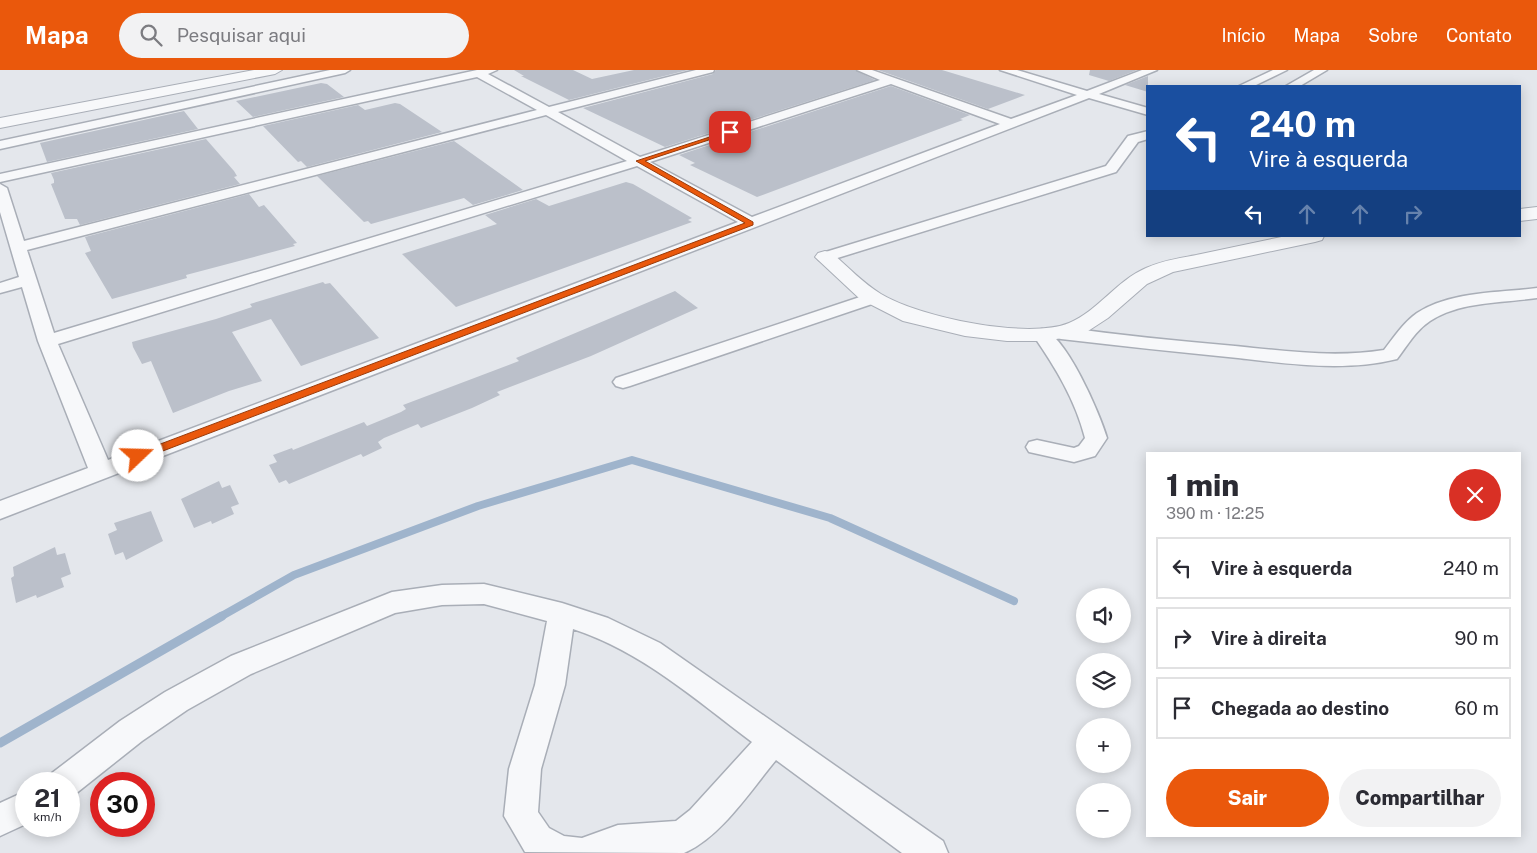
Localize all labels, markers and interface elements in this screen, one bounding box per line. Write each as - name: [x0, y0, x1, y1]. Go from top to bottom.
- search box: [119, 13, 469, 58]
- text: Mapa: [25, 21, 89, 49]
- icon: search: [137, 21, 165, 49]
- text: Pesquisar aqui: [177, 24, 306, 46]
- text: Início: [1221, 25, 1266, 46]
- text: Mapa: [1294, 25, 1340, 46]
- text: Sobre: [1368, 25, 1418, 46]
- text: Contato: [1446, 25, 1512, 46]
- text: 240 m: [1249, 104, 1356, 145]
- icon: left: [1166, 105, 1231, 170]
- pin: [709, 111, 751, 153]
- icon: arrive: [716, 118, 744, 146]
- text: Vire à esquerda: [1249, 146, 1408, 172]
- icon: left: [1240, 200, 1268, 228]
- icon: ahead: [1293, 200, 1321, 228]
- icon: ahead: [1346, 200, 1374, 228]
- icon: right: [1399, 200, 1427, 228]
- position arrow: [111, 429, 163, 481]
- text: 1 min: [1166, 467, 1239, 503]
- button: close: [1449, 469, 1501, 521]
- text: 390 m · 12:25: [1166, 504, 1264, 523]
- icon: left: [1168, 554, 1196, 582]
- text: Vire à esquerda: [1211, 557, 1352, 579]
- text: 240 m: [1443, 557, 1499, 579]
- map controls: [1076, 588, 1131, 838]
- button: sound: [1076, 588, 1131, 643]
- icon: right: [1168, 624, 1196, 652]
- text: Vire à direita: [1211, 627, 1327, 649]
- text: 90 m: [1455, 627, 1499, 649]
- button: layers: [1076, 653, 1131, 708]
- icon: arrive: [1168, 694, 1196, 722]
- text: Chegada ao destino: [1211, 697, 1389, 719]
- text: 60 m: [1455, 697, 1499, 719]
- button: +: [1076, 718, 1131, 773]
- button: Sair: [1166, 769, 1329, 827]
- button: Compartilhar: [1339, 769, 1501, 827]
- speed limit sign: 30: [90, 772, 155, 837]
- text: 21: [34, 783, 61, 813]
- button: −: [1076, 783, 1131, 838]
- text: km/h: [33, 810, 62, 824]

